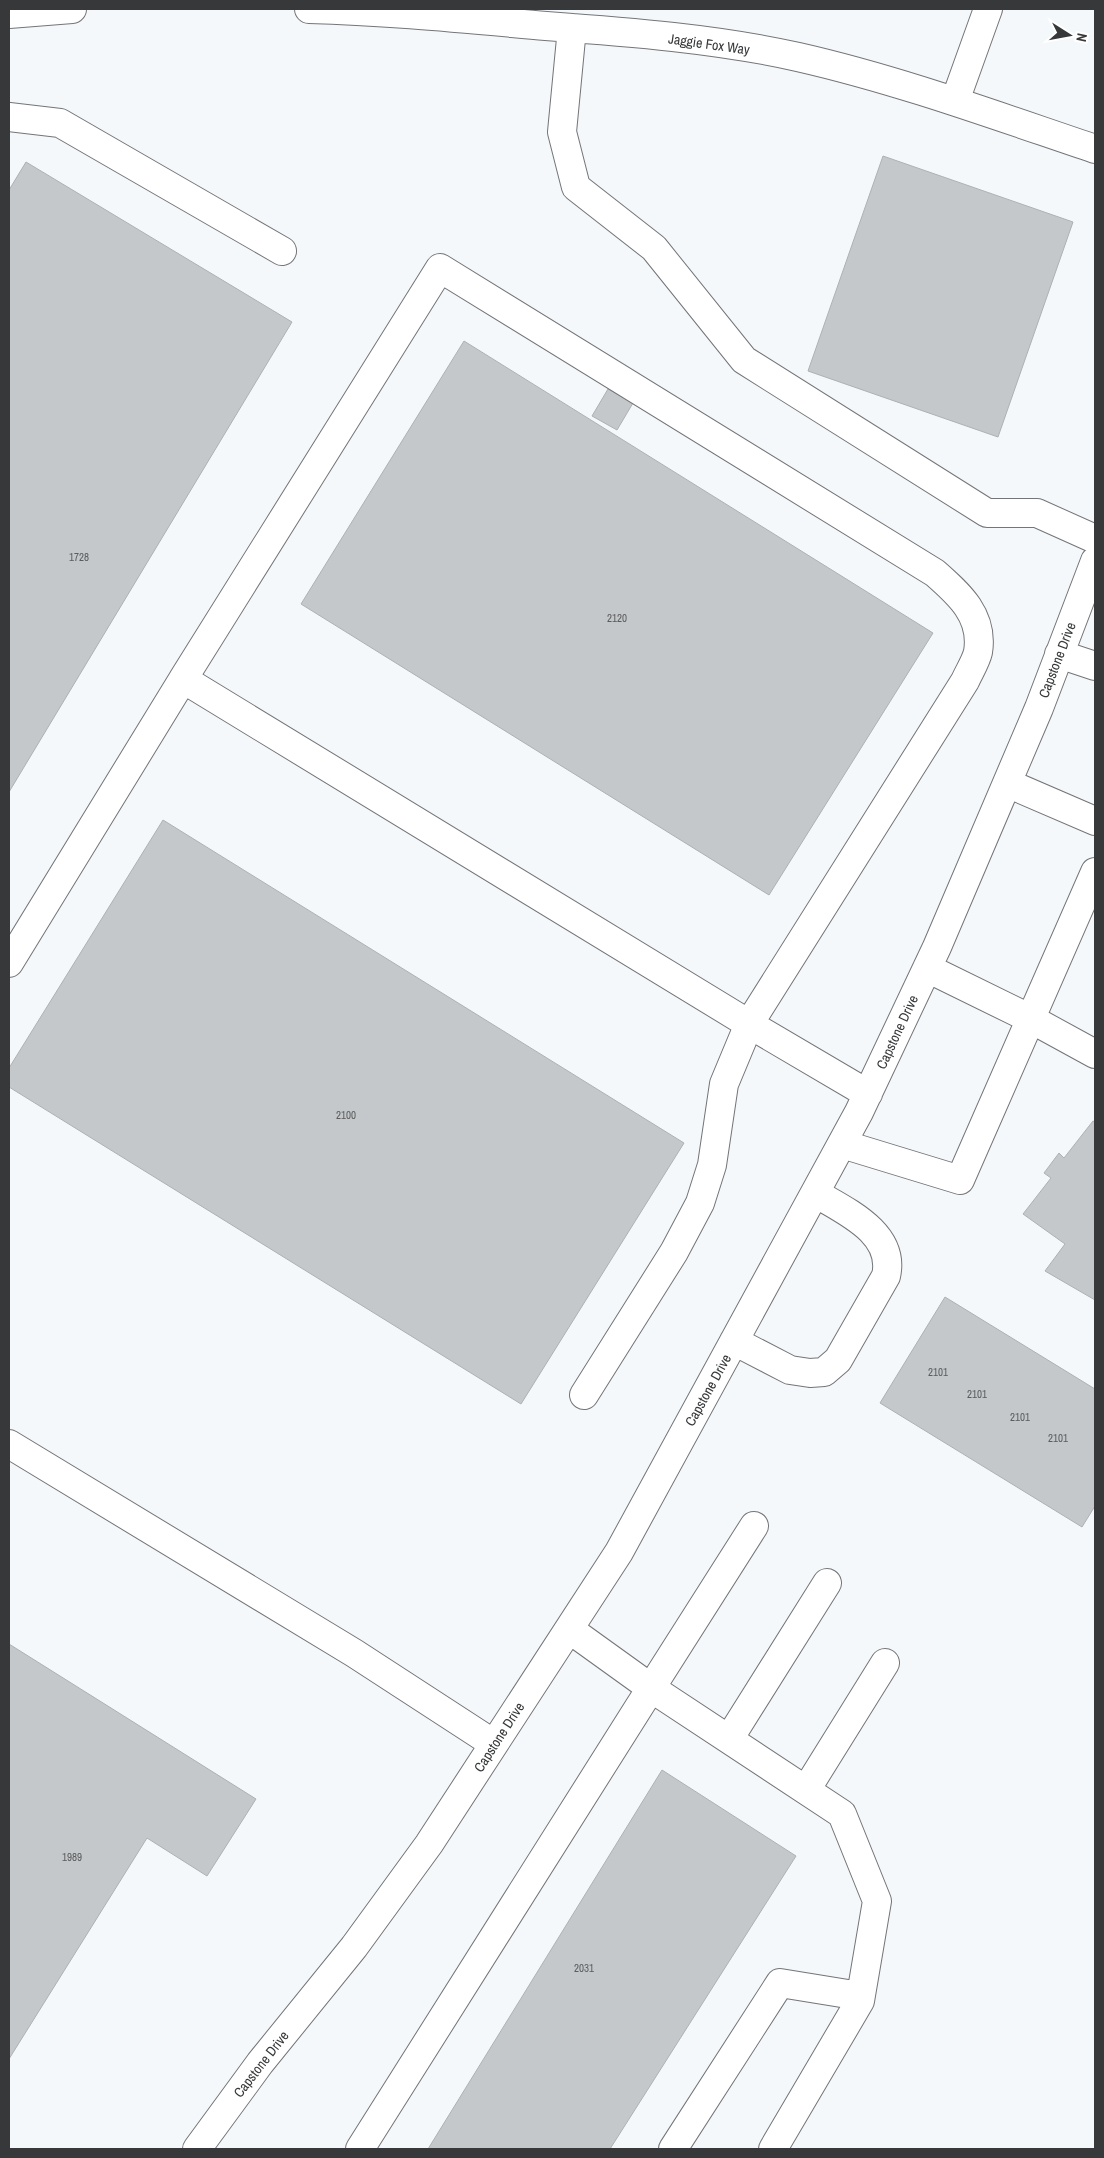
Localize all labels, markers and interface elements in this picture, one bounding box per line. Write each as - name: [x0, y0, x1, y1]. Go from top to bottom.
- north arrow: [1044, 10, 1094, 60]
- street label: Jaggie Fox Way: [667, 29, 751, 59]
- text: N: [1072, 32, 1091, 43]
- house number: 1728: [69, 550, 89, 564]
- house number: 2120: [607, 611, 627, 625]
- street label: Capstone Drive: [1034, 620, 1080, 700]
- street label: Capstone Drive: [872, 992, 922, 1072]
- house number: 2100: [336, 1108, 356, 1122]
- street label: Capstone Drive: [681, 1351, 735, 1429]
- house number: 2101: [928, 1365, 948, 1379]
- house number: 2101: [967, 1387, 987, 1401]
- house number: 2101: [1010, 1410, 1030, 1424]
- house number: 2101: [1048, 1431, 1068, 1445]
- street label: Capstone Drive: [470, 1699, 528, 1775]
- house number: 1989: [62, 1850, 82, 1864]
- house number: 2031: [574, 1961, 594, 1975]
- street label: Capstone Drive: [229, 2027, 293, 2101]

